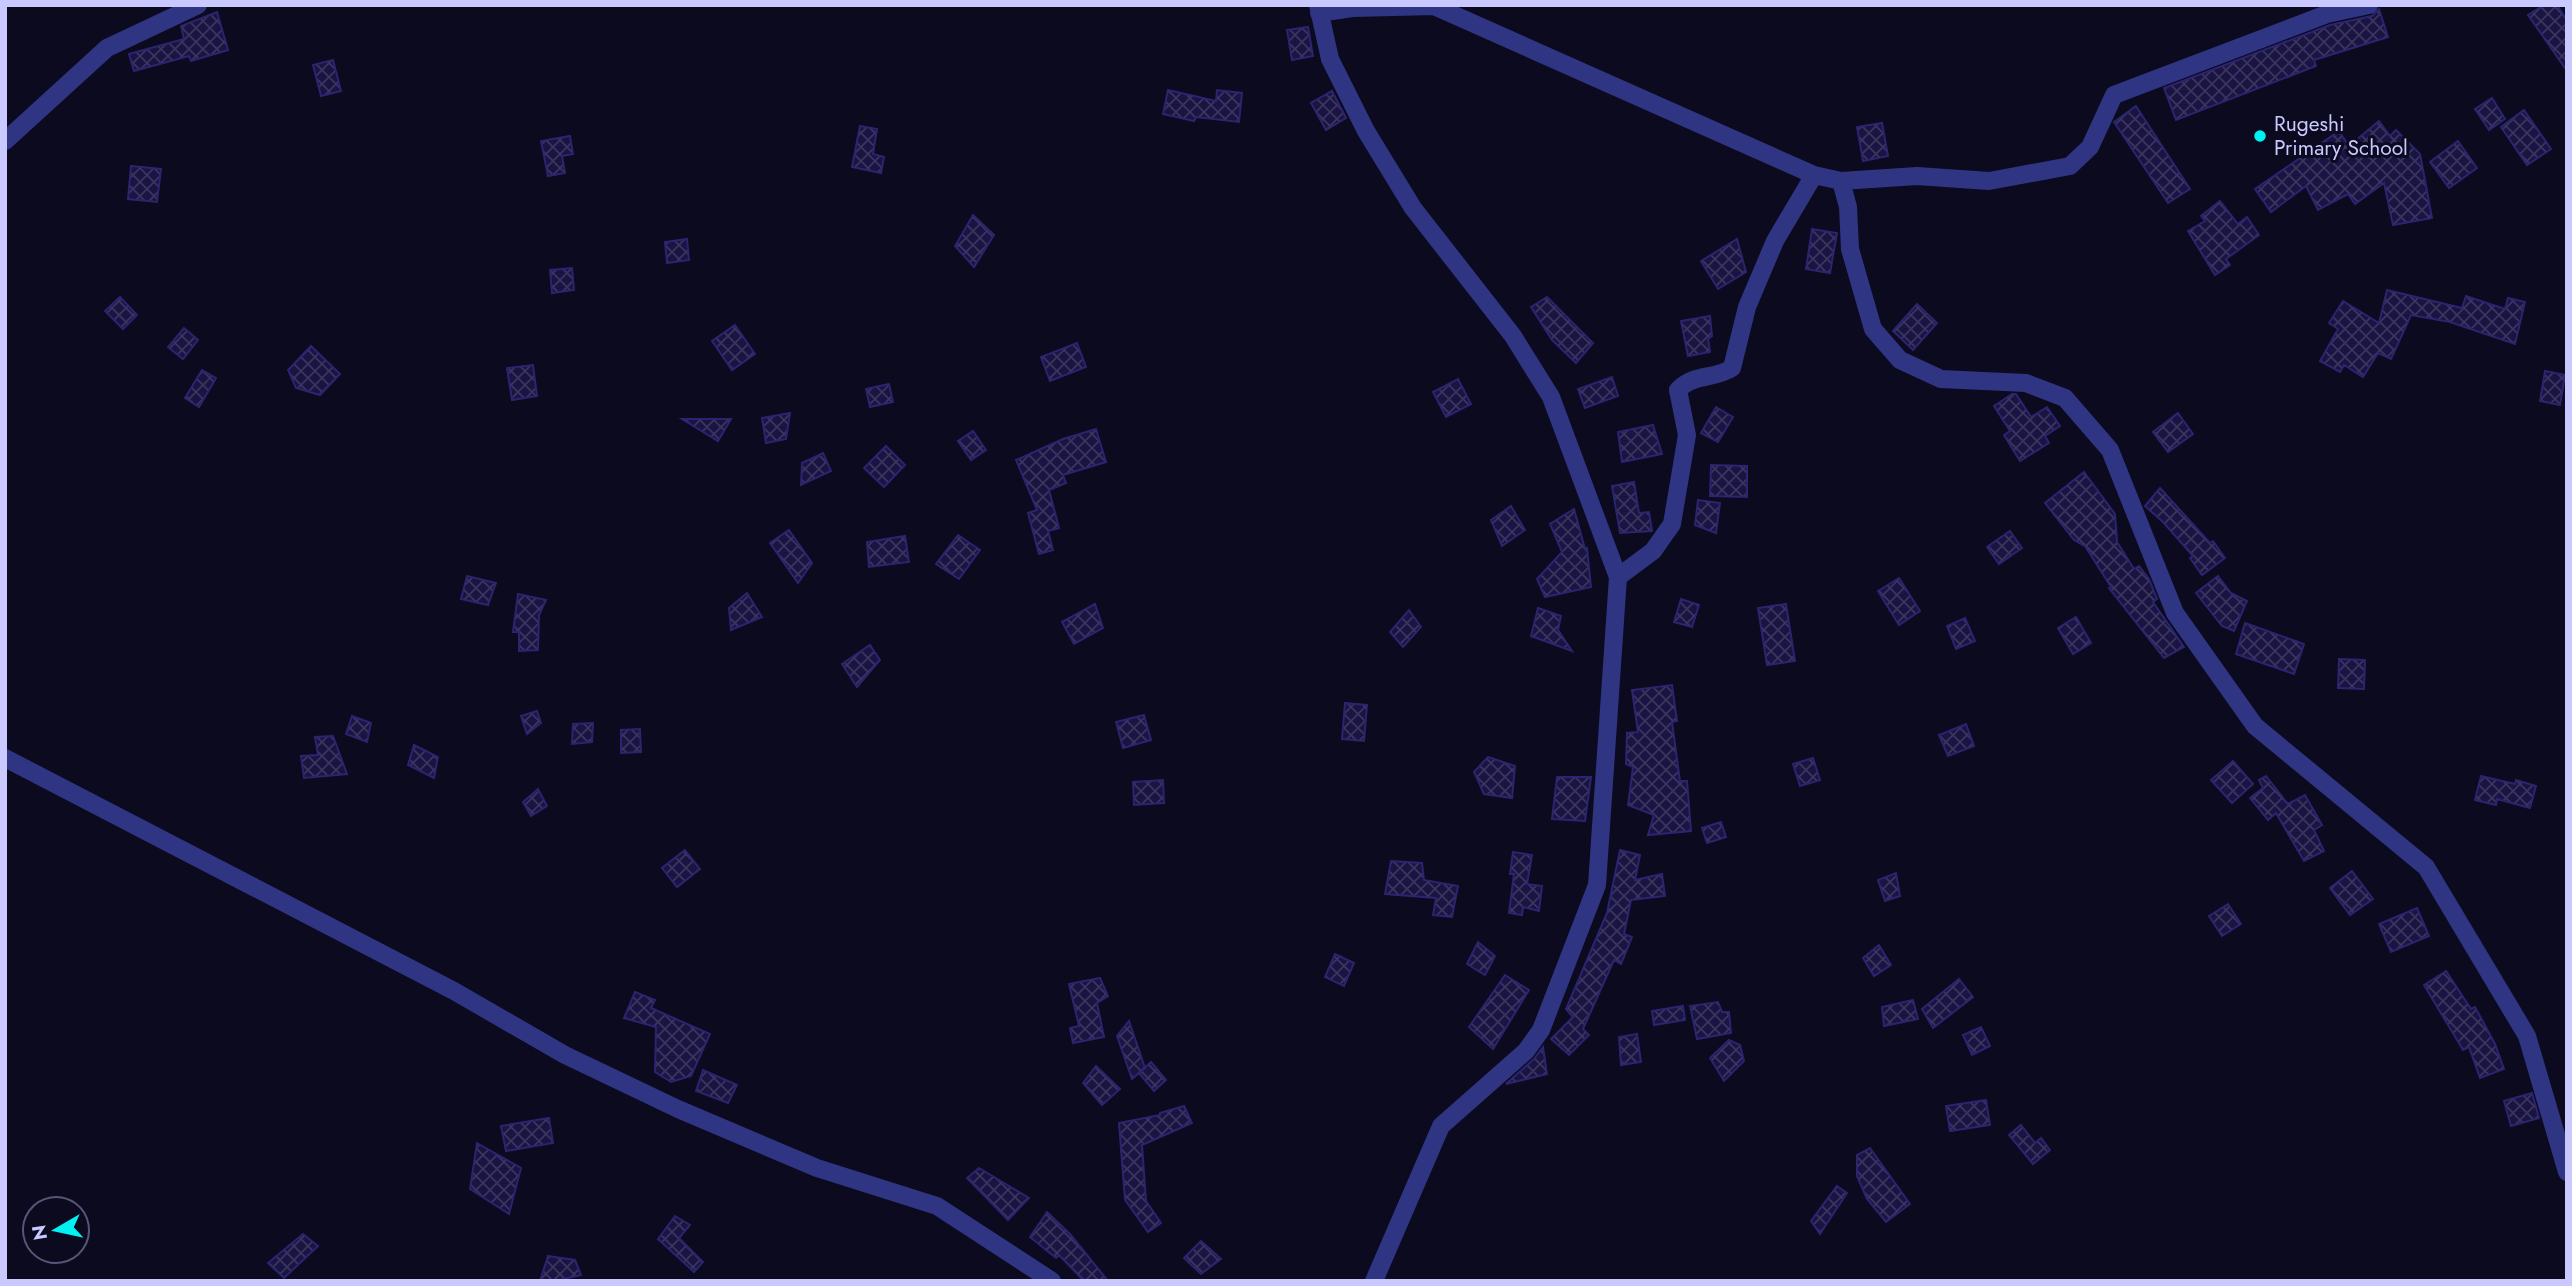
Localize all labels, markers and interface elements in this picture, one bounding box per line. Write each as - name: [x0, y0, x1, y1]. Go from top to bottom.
- place label: Rugeshi Primary School: [2274, 109, 2408, 163]
- marker: Rugeshi Primary School: [2252, 128, 2268, 144]
- north arrow: [21, 1195, 91, 1265]
- text: N: [25, 1223, 54, 1242]

